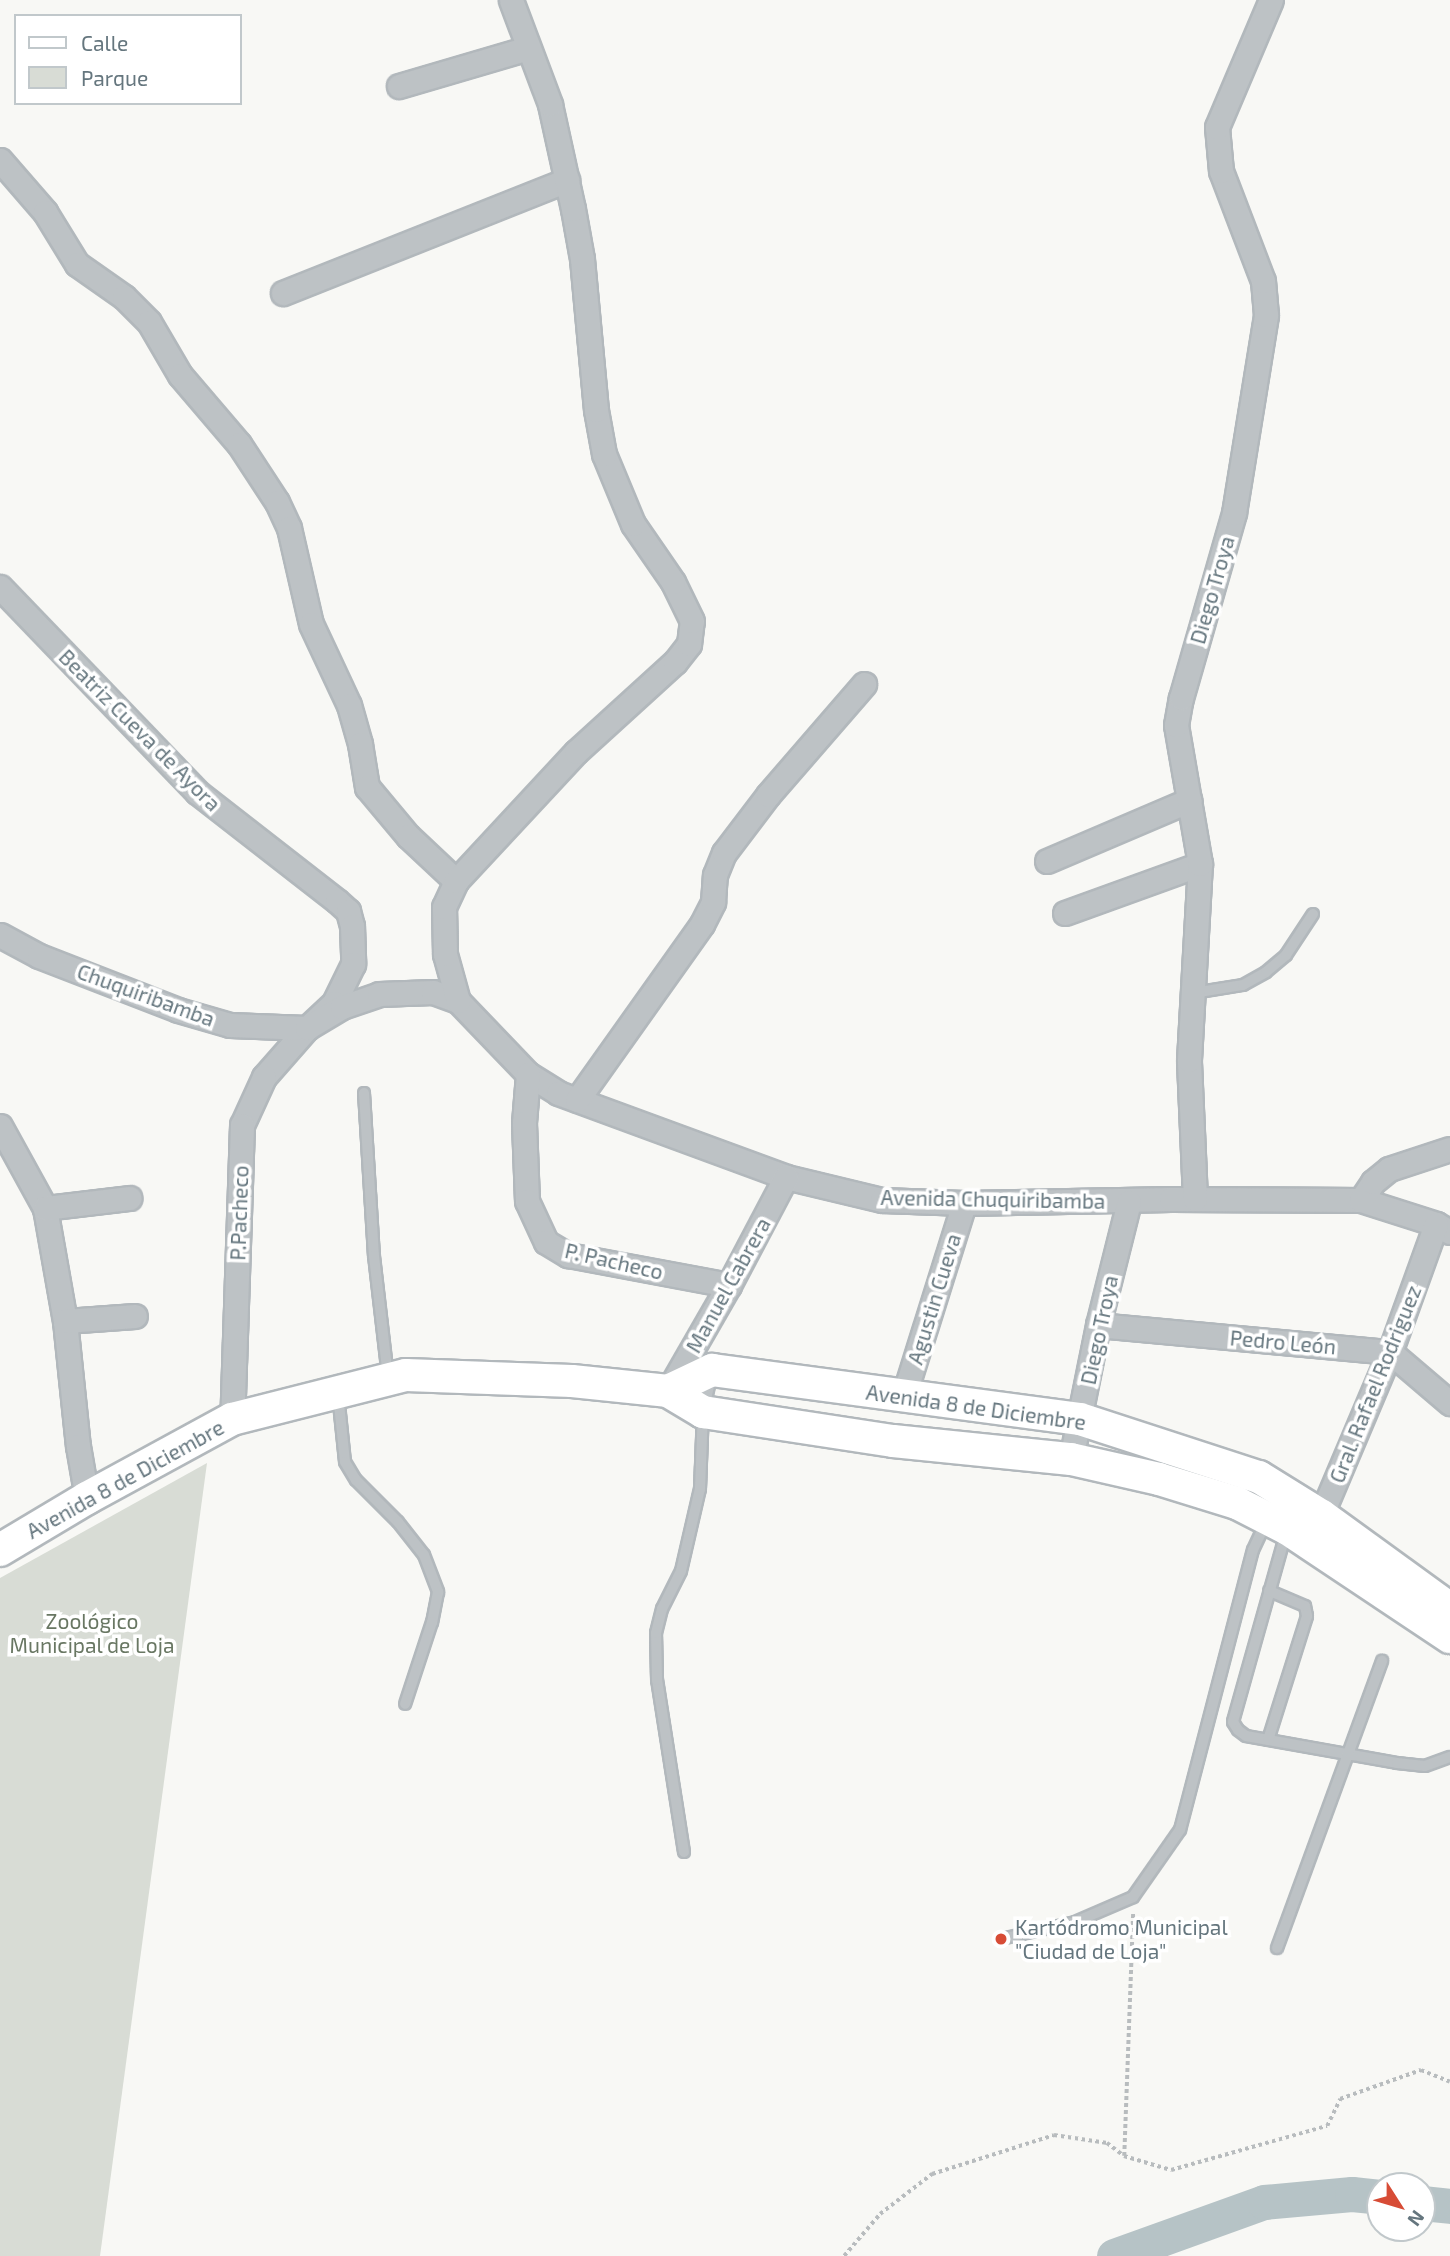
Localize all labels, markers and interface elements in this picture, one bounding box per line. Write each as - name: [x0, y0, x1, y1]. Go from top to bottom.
- legend: [14, 14, 242, 105]
- text: Calle: [81, 30, 128, 55]
- text: Parque: [81, 65, 148, 90]
- street label: Diego Troya: [1185, 533, 1239, 647]
- street label: Beatriz Cueva de Ayora: [54, 644, 226, 816]
- street label: Chuquiribamba: [74, 958, 218, 1032]
- street label: P.Pacheco: [225, 1165, 253, 1261]
- street label: Avenida Chuquiribamba: [880, 1184, 1106, 1214]
- street label: Manuel Cabrera: [680, 1213, 776, 1357]
- street label: Agustin Cueva: [902, 1231, 966, 1367]
- street label: P. Pacheco: [563, 1237, 665, 1285]
- street label: Diego Troya: [1075, 1273, 1123, 1387]
- street label: Gral. Rafael Rodriguez: [1324, 1281, 1426, 1487]
- street label: Pedro León: [1229, 1325, 1337, 1359]
- street label: Avenida 8 de Diciembre: [864, 1379, 1088, 1435]
- street label: Avenida 8 de Diciembre: [22, 1414, 228, 1544]
- park label: Zoológico Municipal de Loja: [9, 1608, 175, 1658]
- place label: Kartódromo Municipal "Ciudad de Loja": [1015, 1914, 1228, 1964]
- marker: Kartódromo Municipal "Ciudad de Loja": [993, 1931, 1009, 1947]
- north arrow: [1366, 2172, 1436, 2242]
- text: N: [1403, 2206, 1430, 2231]

